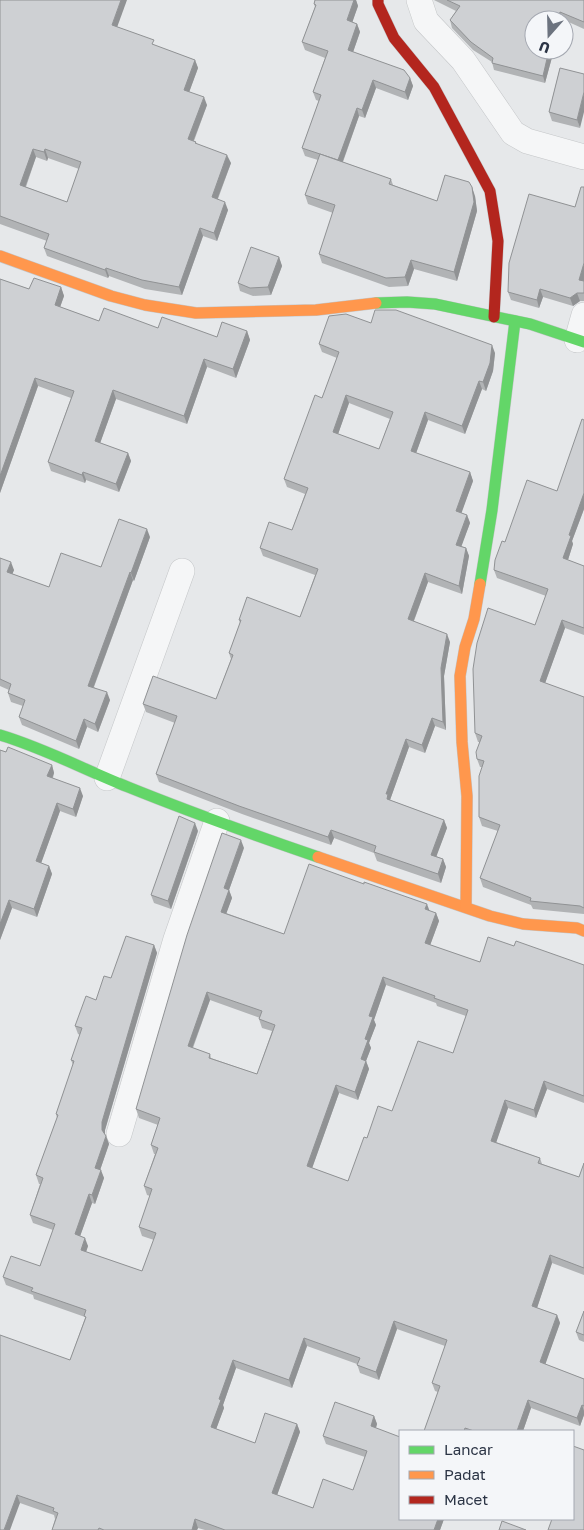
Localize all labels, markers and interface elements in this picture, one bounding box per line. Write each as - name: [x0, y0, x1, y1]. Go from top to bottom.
- north arrow: [524, 10, 574, 60]
- text: U: [537, 38, 552, 57]
- legend: [399, 1430, 574, 1520]
- text: Lancar: [444, 1440, 493, 1458]
- text: Padat: [444, 1465, 486, 1483]
- text: Macet: [444, 1490, 488, 1508]

